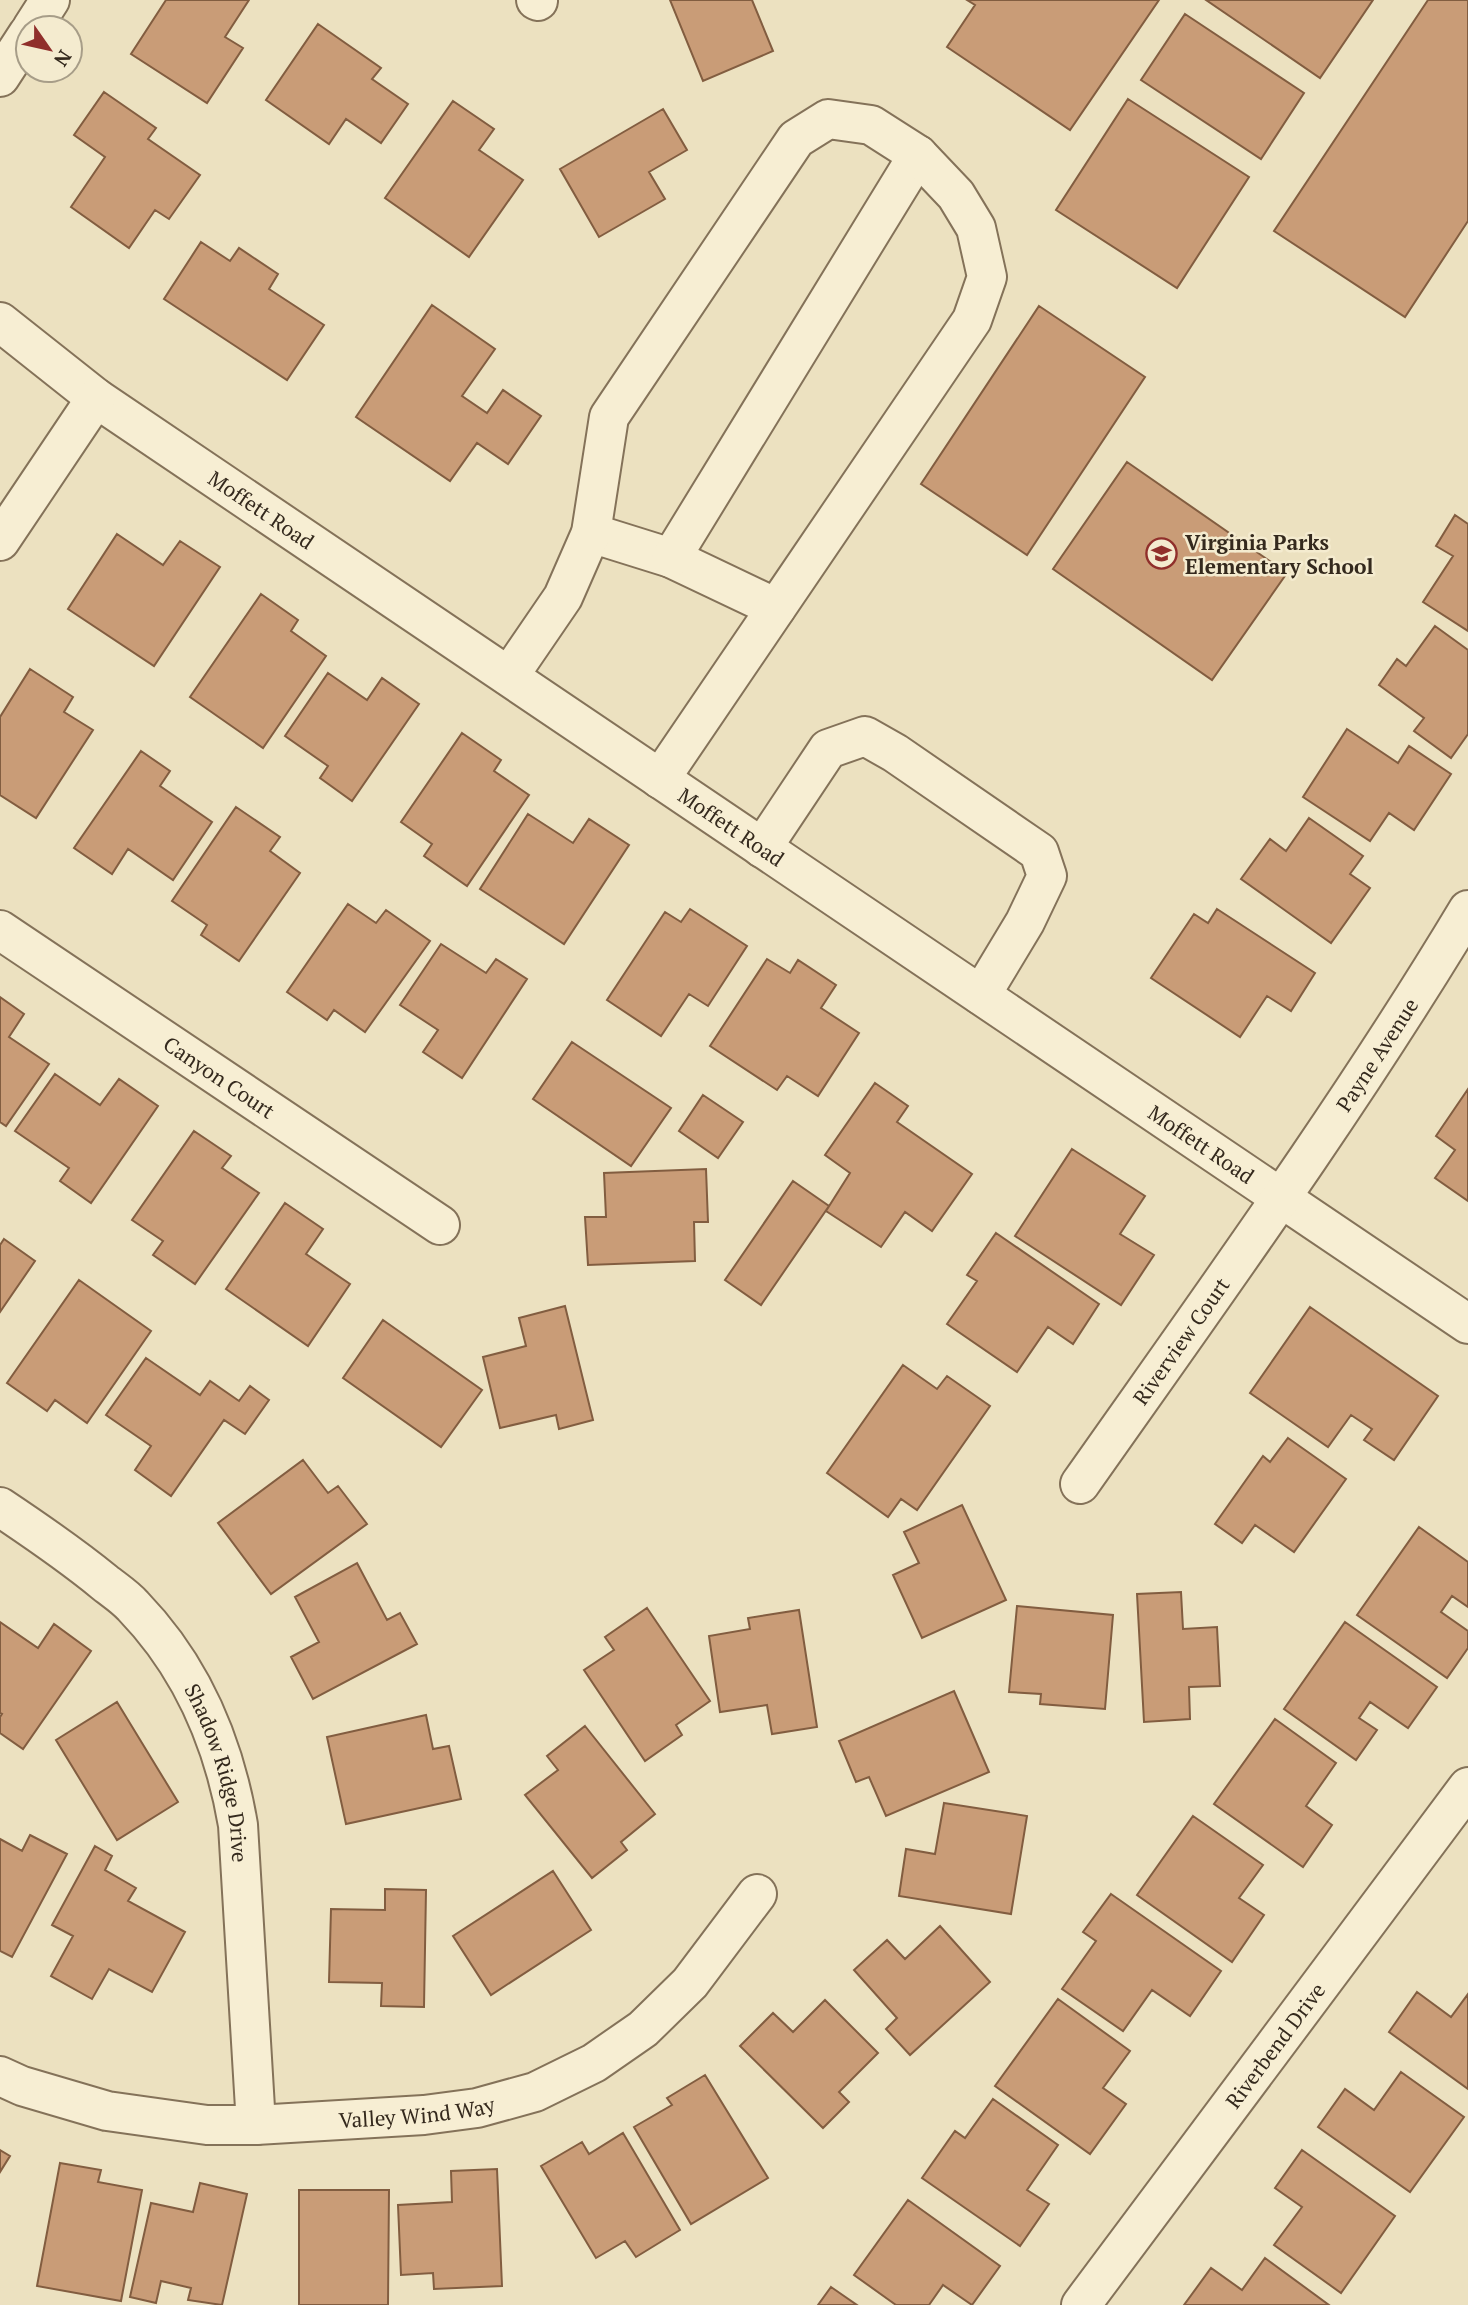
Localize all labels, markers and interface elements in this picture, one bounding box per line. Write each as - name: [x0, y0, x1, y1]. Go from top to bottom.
- north arrow: [14, 14, 84, 84]
- text: N: [49, 46, 78, 72]
- street label: Moffett Road: [203, 464, 320, 556]
- place label: Virginia Parks Elementary School: [1185, 528, 1373, 580]
- school or university icon: Virginia Parks Elementary School: [1145, 537, 1179, 571]
- street label: Moffett Road: [673, 781, 790, 873]
- street label: Payne Avenue: [1330, 993, 1424, 1117]
- street label: Canyon Court: [158, 1030, 281, 1125]
- street label: Moffett Road: [1143, 1098, 1260, 1190]
- street label: Riverview Court: [1126, 1272, 1236, 1410]
- street label: Shadow Ridge Drive: [178, 1678, 254, 1863]
- street label: Riverbend Drive: [1219, 1977, 1331, 2114]
- street label: Valley Wind Way: [338, 2090, 498, 2134]

